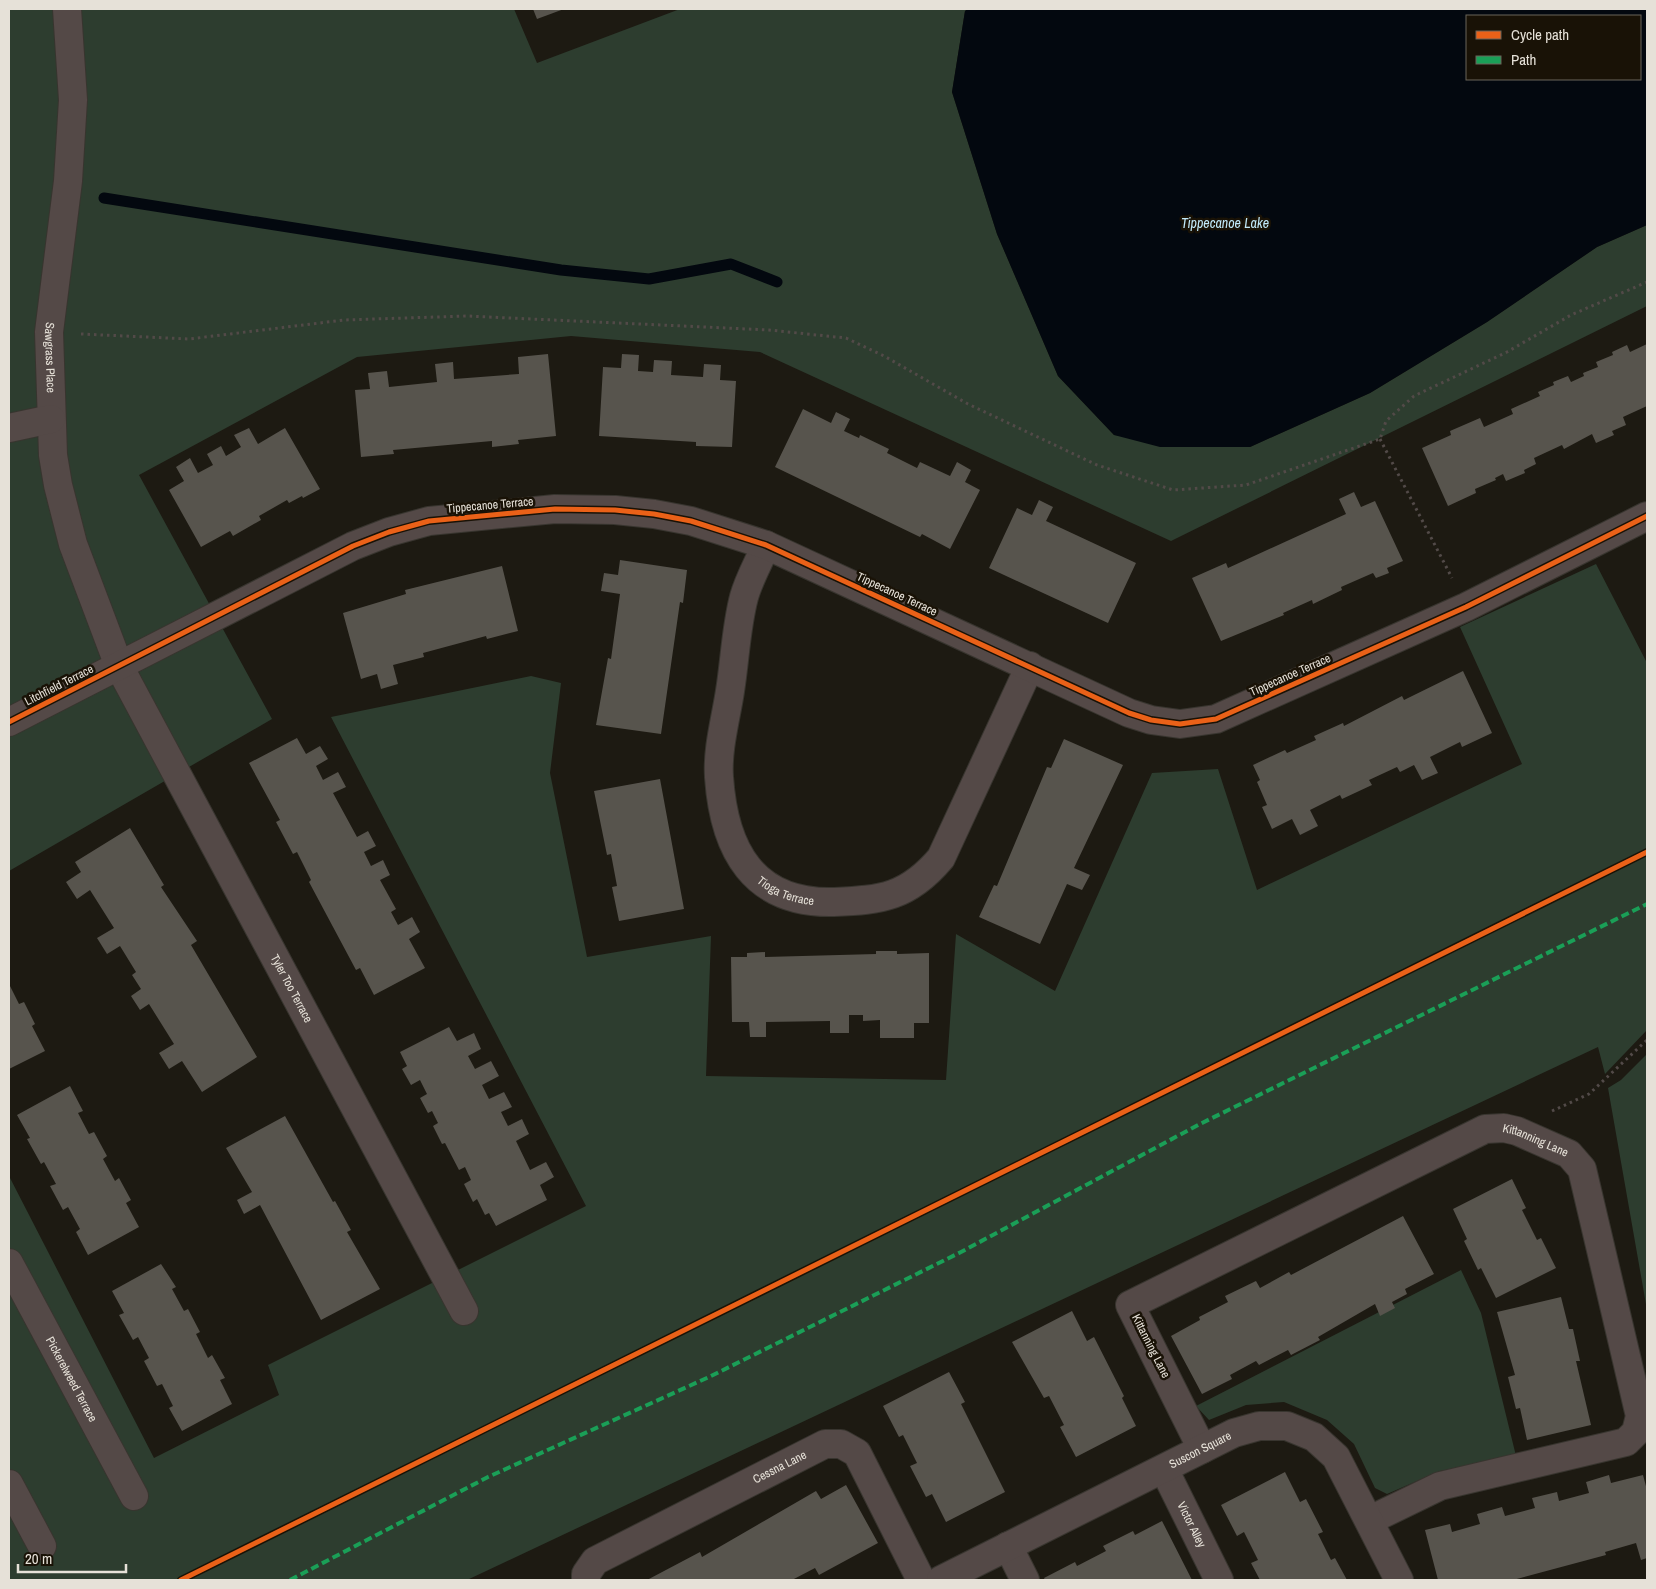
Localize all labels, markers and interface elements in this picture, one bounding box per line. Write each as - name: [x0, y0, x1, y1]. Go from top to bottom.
- legend: [1466, 15, 1641, 80]
- text: Cycle path: [1511, 24, 1569, 45]
- text: Path: [1511, 49, 1536, 70]
- water label: Tippecanoe Lake: [1181, 214, 1269, 232]
- street label: Sawgrass Place: [41, 321, 59, 393]
- street label: Tippecanoe Terrace: [446, 493, 534, 517]
- street label: Tippecanoe Terrace: [854, 568, 940, 620]
- street label: Tippecanoe Terrace: [1247, 650, 1333, 700]
- street label: Litchfield Terrace: [22, 661, 96, 709]
- street label: Tioga Terrace: [754, 873, 815, 909]
- street label: Tyler Too Terrace: [267, 952, 316, 1025]
- street label: Kittanning Lane: [1501, 1120, 1571, 1161]
- street label: Kittanning Lane: [1128, 1311, 1174, 1381]
- street label: Pickerelweed Terrace: [42, 1334, 101, 1425]
- street label: Suscon Square: [1166, 1428, 1234, 1472]
- street label: Cessna Lane: [750, 1447, 809, 1487]
- street label: Victor Alley: [1173, 1499, 1210, 1550]
- scale bar: [18, 1542, 125, 1574]
- text: 20 m: [25, 1548, 52, 1569]

